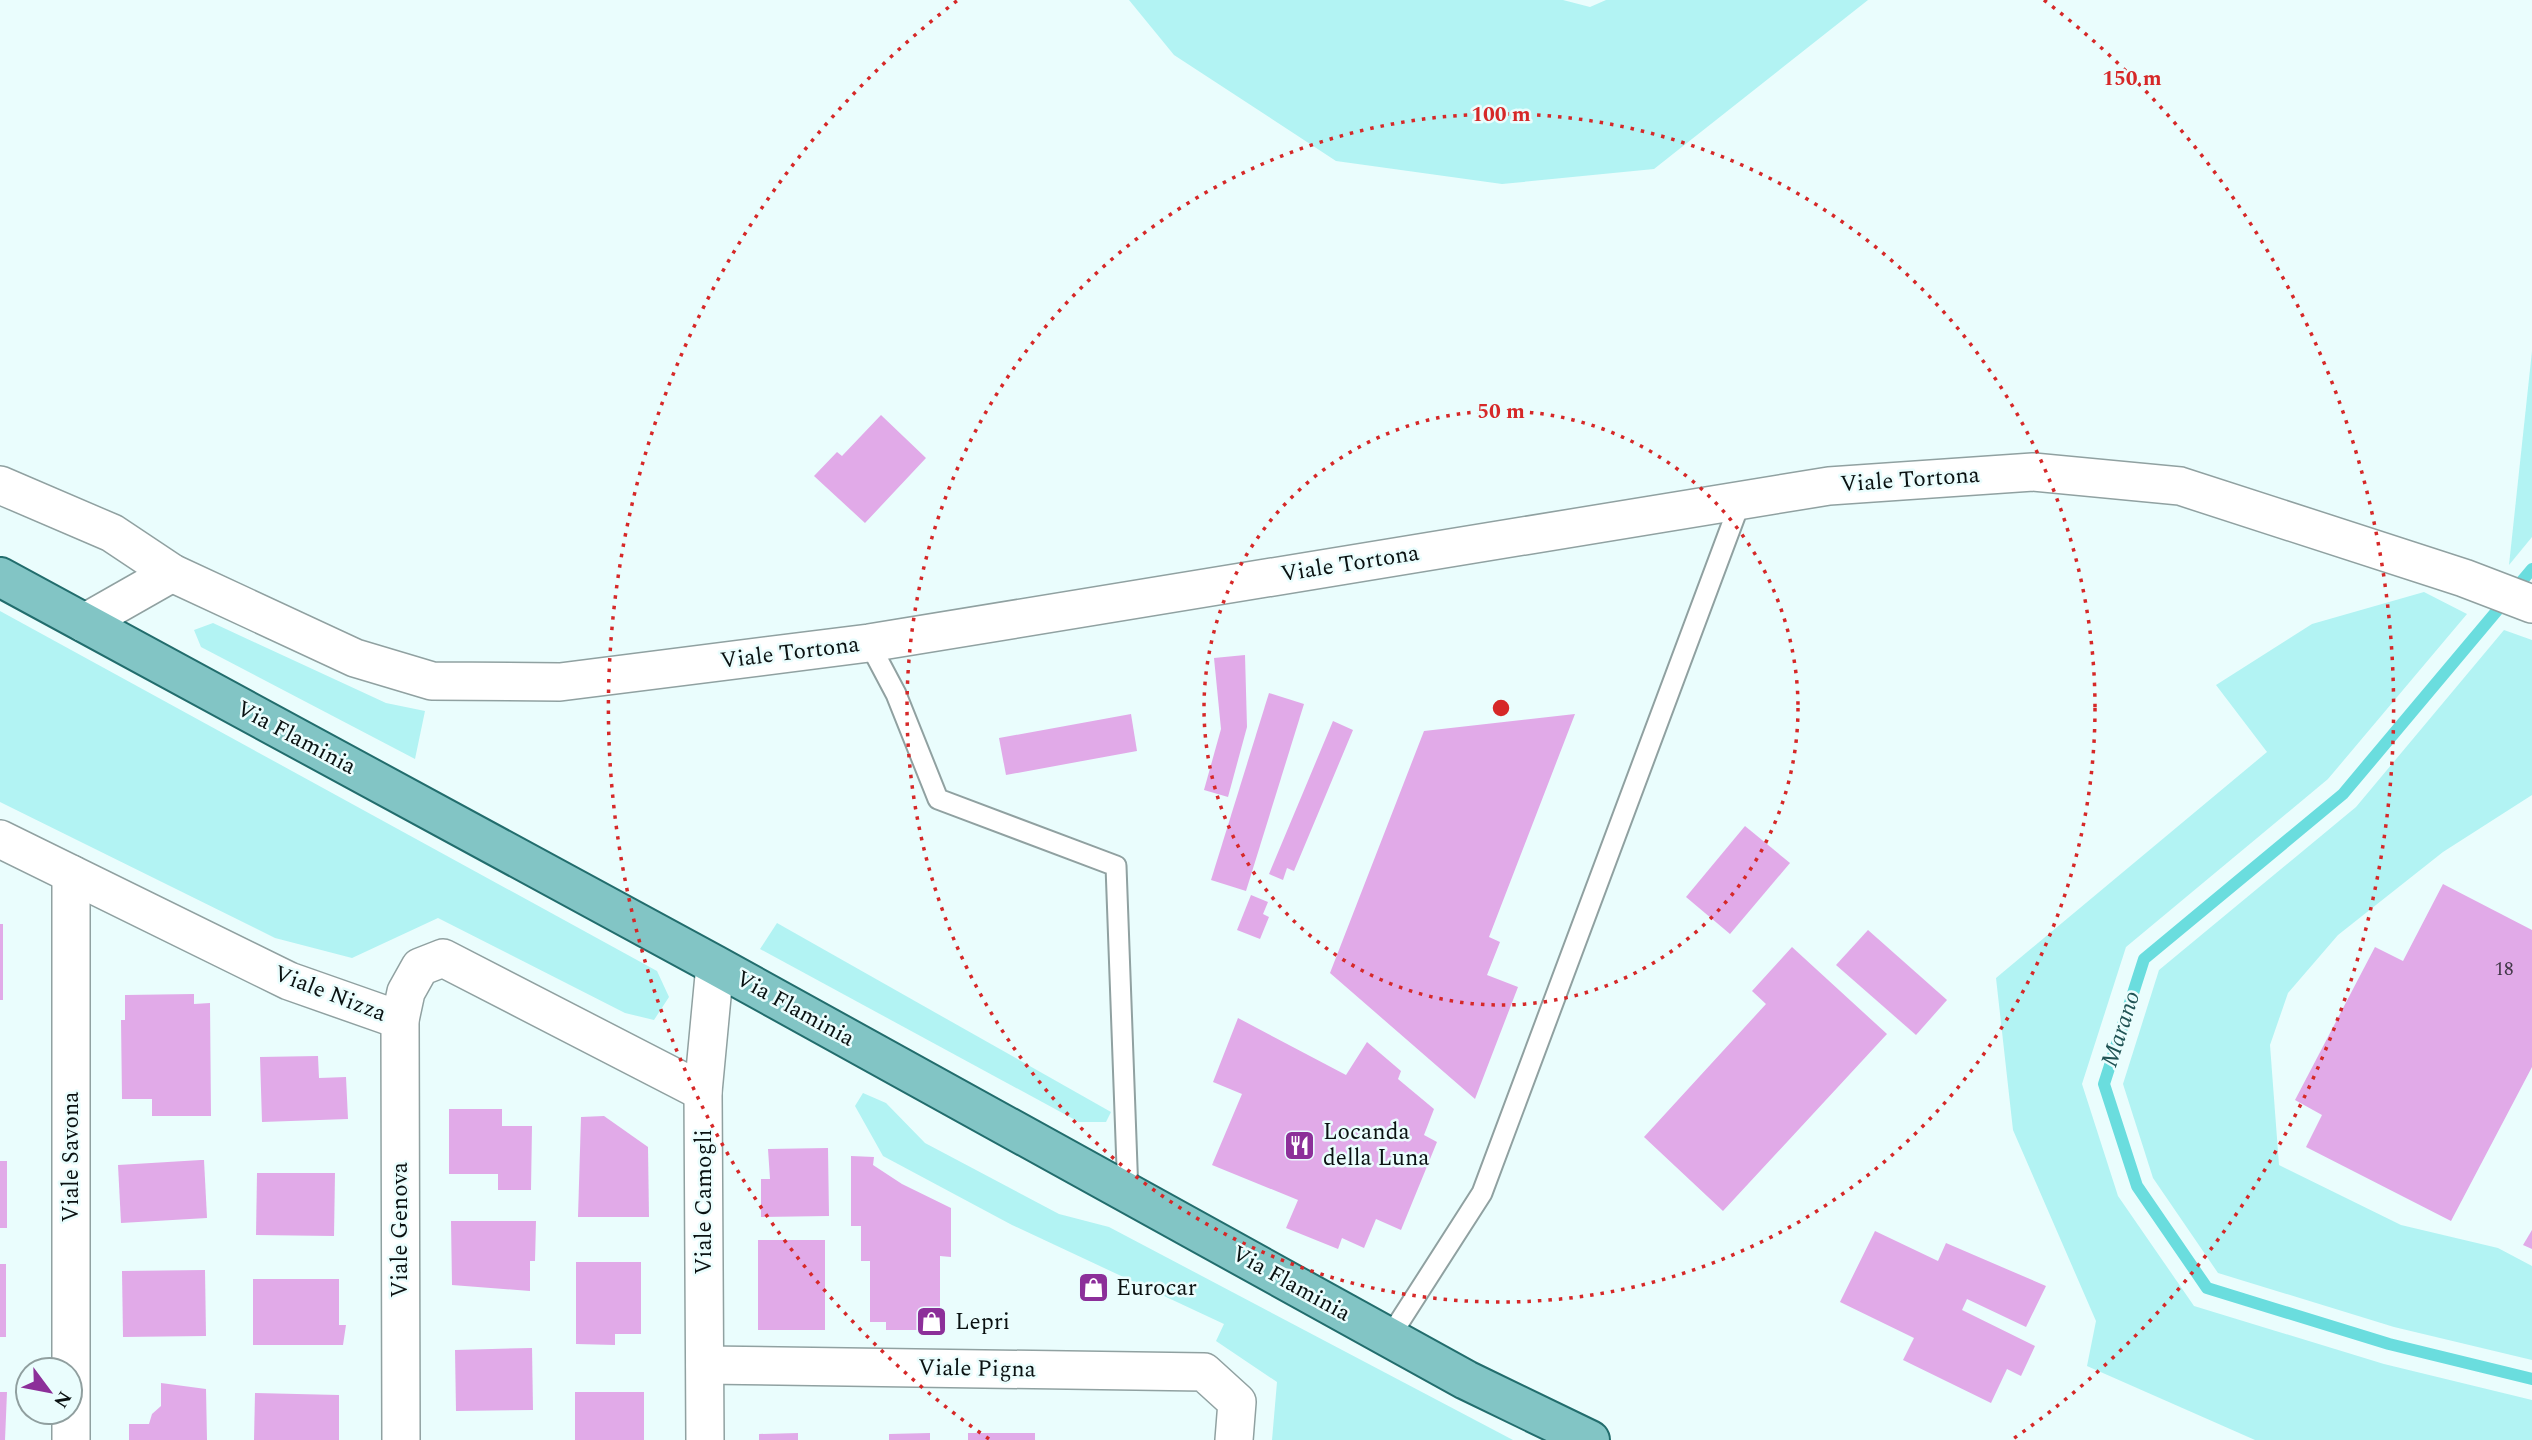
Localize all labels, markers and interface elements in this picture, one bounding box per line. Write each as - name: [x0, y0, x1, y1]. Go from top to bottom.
- text: 150 m: [2102, 63, 2162, 95]
- text: 100 m: [1471, 99, 1531, 131]
- text: 50 m: [1477, 396, 1525, 428]
- street label: Viale Tortona: [1839, 458, 1981, 502]
- street label: Viale Tortona: [1278, 536, 1422, 592]
- street label: Viale Tortona: [718, 627, 862, 679]
- street label: Via Flaminia: [230, 692, 362, 784]
- centre of rings: [1489, 696, 1513, 720]
- house number: 18: [2494, 955, 2514, 984]
- street label: Viale Nizza: [269, 957, 391, 1031]
- street label: Via Flaminia: [729, 962, 861, 1056]
- water label: Marano: [2092, 986, 2150, 1072]
- street label: Viale Savona: [54, 1092, 89, 1222]
- place label: Locanda della Luna: [1323, 1115, 1429, 1176]
- restaurant icon: Locanda della Luna: [1283, 1128, 1317, 1162]
- street label: Viale Camogli: [687, 1129, 722, 1275]
- street label: Viale Genova: [383, 1162, 418, 1298]
- street label: Via Flaminia: [1225, 1237, 1357, 1331]
- shop icon: Eurocar: [1076, 1271, 1110, 1305]
- place label: Eurocar: [1116, 1271, 1197, 1306]
- shop icon: Lepri: [915, 1305, 949, 1339]
- place label: Lepri: [955, 1305, 1010, 1340]
- street label: Viale Pigna: [918, 1350, 1036, 1388]
- north arrow: [14, 1356, 84, 1426]
- text: N: [46, 1385, 79, 1413]

